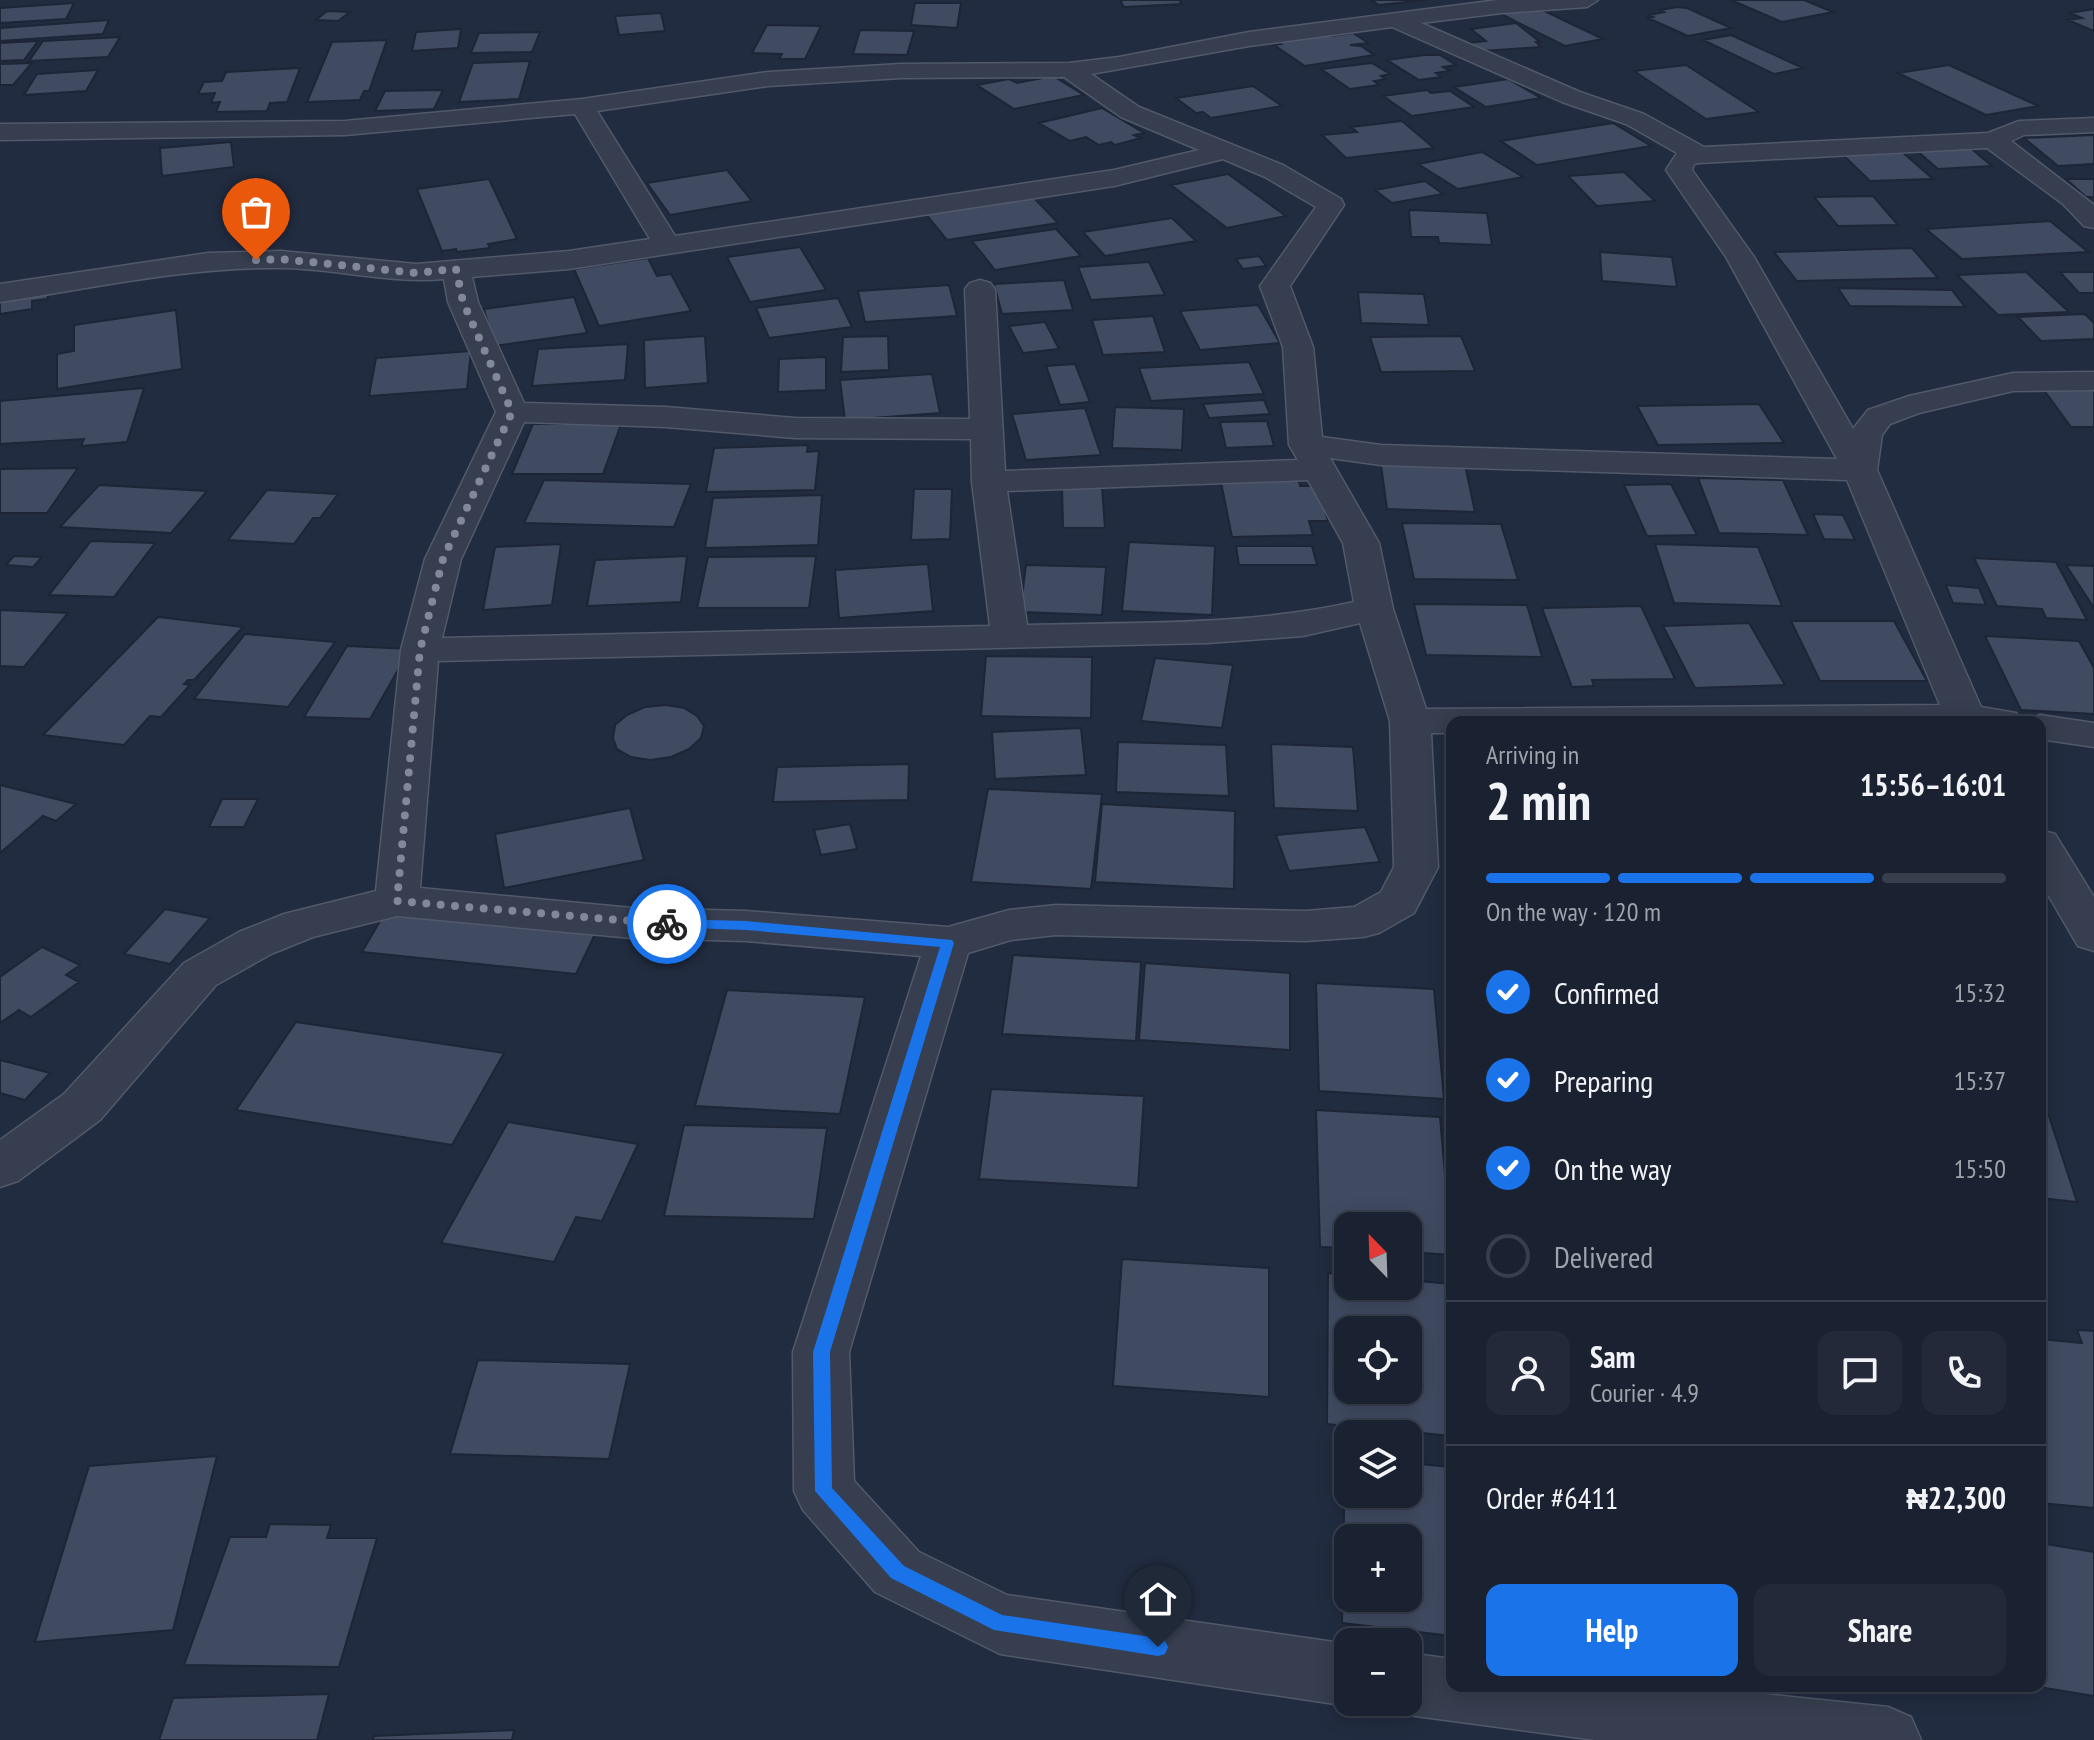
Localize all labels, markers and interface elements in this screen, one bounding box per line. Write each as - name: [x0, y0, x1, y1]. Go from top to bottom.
- pin: [222, 178, 290, 260]
- icon: bag: [234, 190, 278, 234]
- text: Arriving in: [1486, 738, 1579, 771]
- text: 15:56–16:01: [1860, 765, 2006, 804]
- text: 2 min: [1486, 767, 1591, 834]
- courier: [627, 884, 707, 964]
- text: On the way · 120 m: [1486, 895, 1661, 928]
- icon: bike: [645, 902, 689, 946]
- icon: check: [1486, 970, 1530, 1014]
- text: Confirmed: [1554, 973, 1659, 1012]
- text: 15:32: [1954, 976, 2006, 1009]
- icon: check: [1486, 1058, 1530, 1102]
- text: Preparing: [1554, 1061, 1653, 1100]
- text: 15:37: [1954, 1064, 2006, 1097]
- icon: check: [1486, 1146, 1530, 1190]
- text: On the way: [1554, 1149, 1671, 1188]
- text: 15:50: [1954, 1152, 2006, 1185]
- north arrow: [1334, 1212, 1422, 1300]
- map controls: [1334, 1212, 1422, 1716]
- text: Delivered: [1554, 1237, 1653, 1276]
- button: locate: [1334, 1316, 1422, 1404]
- button: person: [1486, 1331, 1570, 1415]
- button: chat: [1818, 1331, 1902, 1415]
- button: phone: [1922, 1331, 2006, 1415]
- text: Sam: [1590, 1337, 1635, 1376]
- text: Courier · 4.9: [1590, 1376, 1699, 1409]
- button: layers: [1334, 1420, 1422, 1508]
- text: Order #6411: [1486, 1478, 1618, 1517]
- text: ₦22,300: [1906, 1478, 2006, 1517]
- button: +: [1334, 1524, 1422, 1612]
- pin: [1124, 1565, 1192, 1647]
- icon: home: [1136, 1577, 1180, 1621]
- button: Help: [1486, 1584, 1738, 1676]
- button: Share: [1754, 1584, 2006, 1676]
- button: −: [1334, 1628, 1422, 1716]

